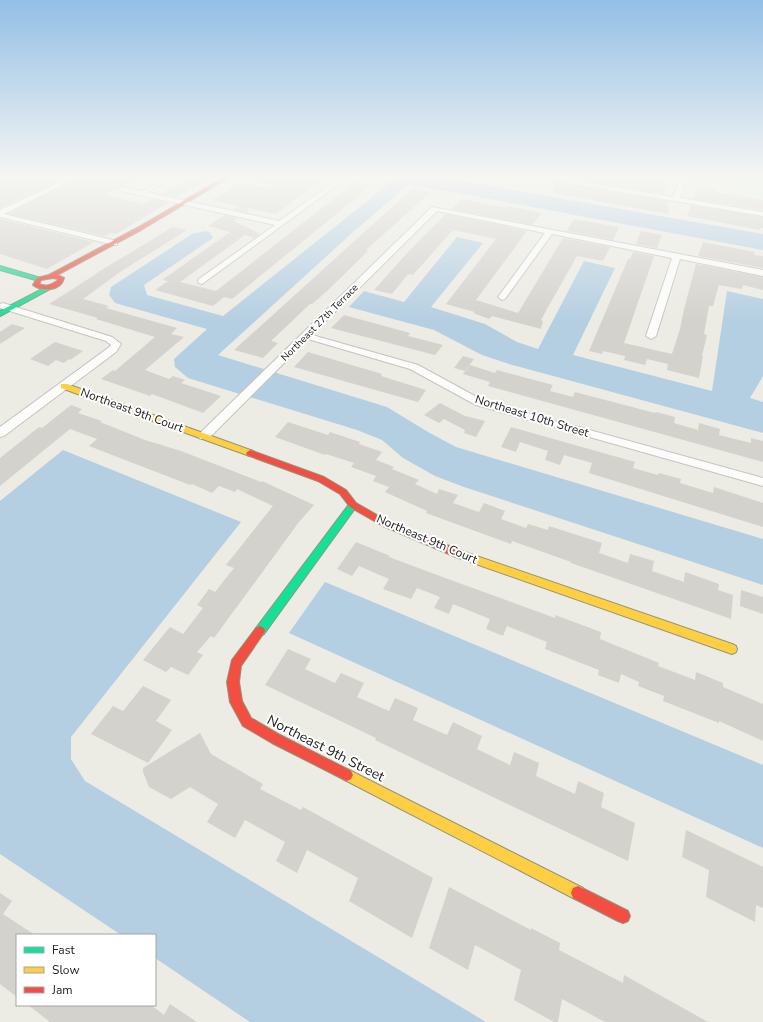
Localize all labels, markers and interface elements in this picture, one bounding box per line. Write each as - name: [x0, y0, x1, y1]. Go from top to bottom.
- street label: Northeast 27th Terrace: [278, 281, 361, 364]
- street label: Northeast 9th Court: [78, 384, 186, 436]
- street label: Northeast 10th Street: [473, 391, 592, 441]
- street label: Northeast 9th Court: [374, 511, 481, 568]
- street label: Northeast 9th Street: [264, 711, 388, 786]
- legend: [16, 934, 156, 1006]
- text: Fast: [52, 942, 75, 958]
- text: Slow: [52, 962, 80, 978]
- text: Jam: [51, 982, 73, 998]

